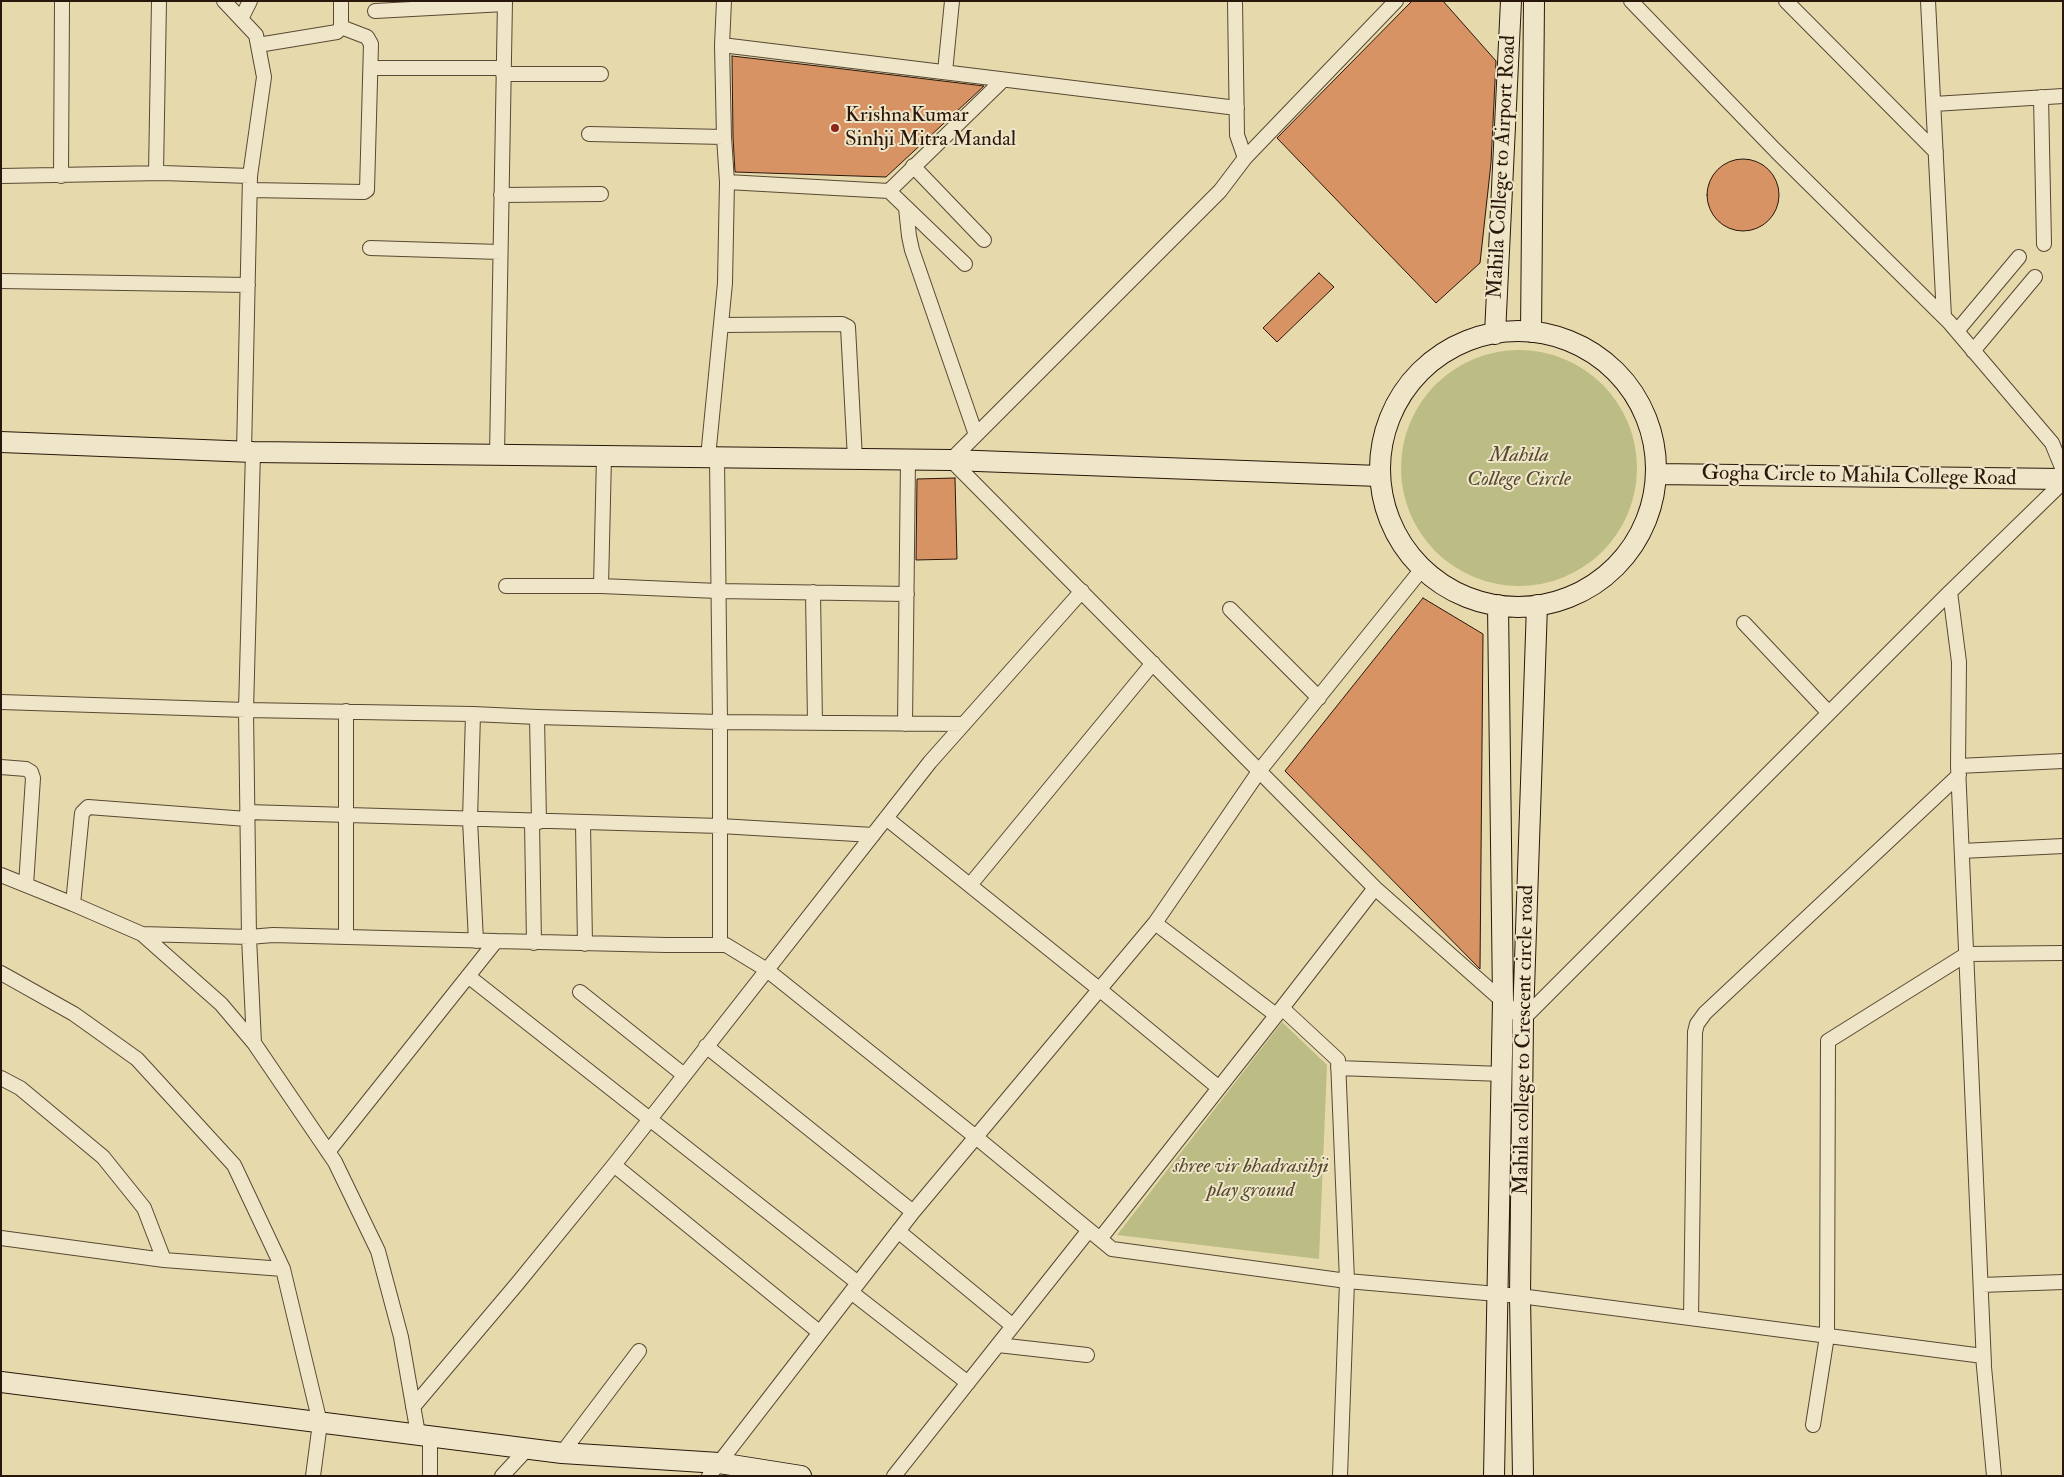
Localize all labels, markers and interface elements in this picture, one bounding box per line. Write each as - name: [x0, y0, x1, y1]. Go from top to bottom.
- street label: Mahila College to Airport Road: [1484, 35, 1522, 299]
- place label: KrishnaKumar Sinhji Mitra Mandal: [845, 103, 1016, 153]
- marker: KrishnaKumar Sinhji Mitra Mandal: [829, 122, 841, 134]
- park label: Mahila College Circle: [1467, 443, 1571, 493]
- street label: Gogha Circle to Mahila College Road: [1701, 462, 2017, 492]
- street label: Mahila college to Crescent circle road: [1510, 885, 1540, 1195]
- park label: shree vir bhadrasihji play ground: [1173, 1154, 1329, 1204]

